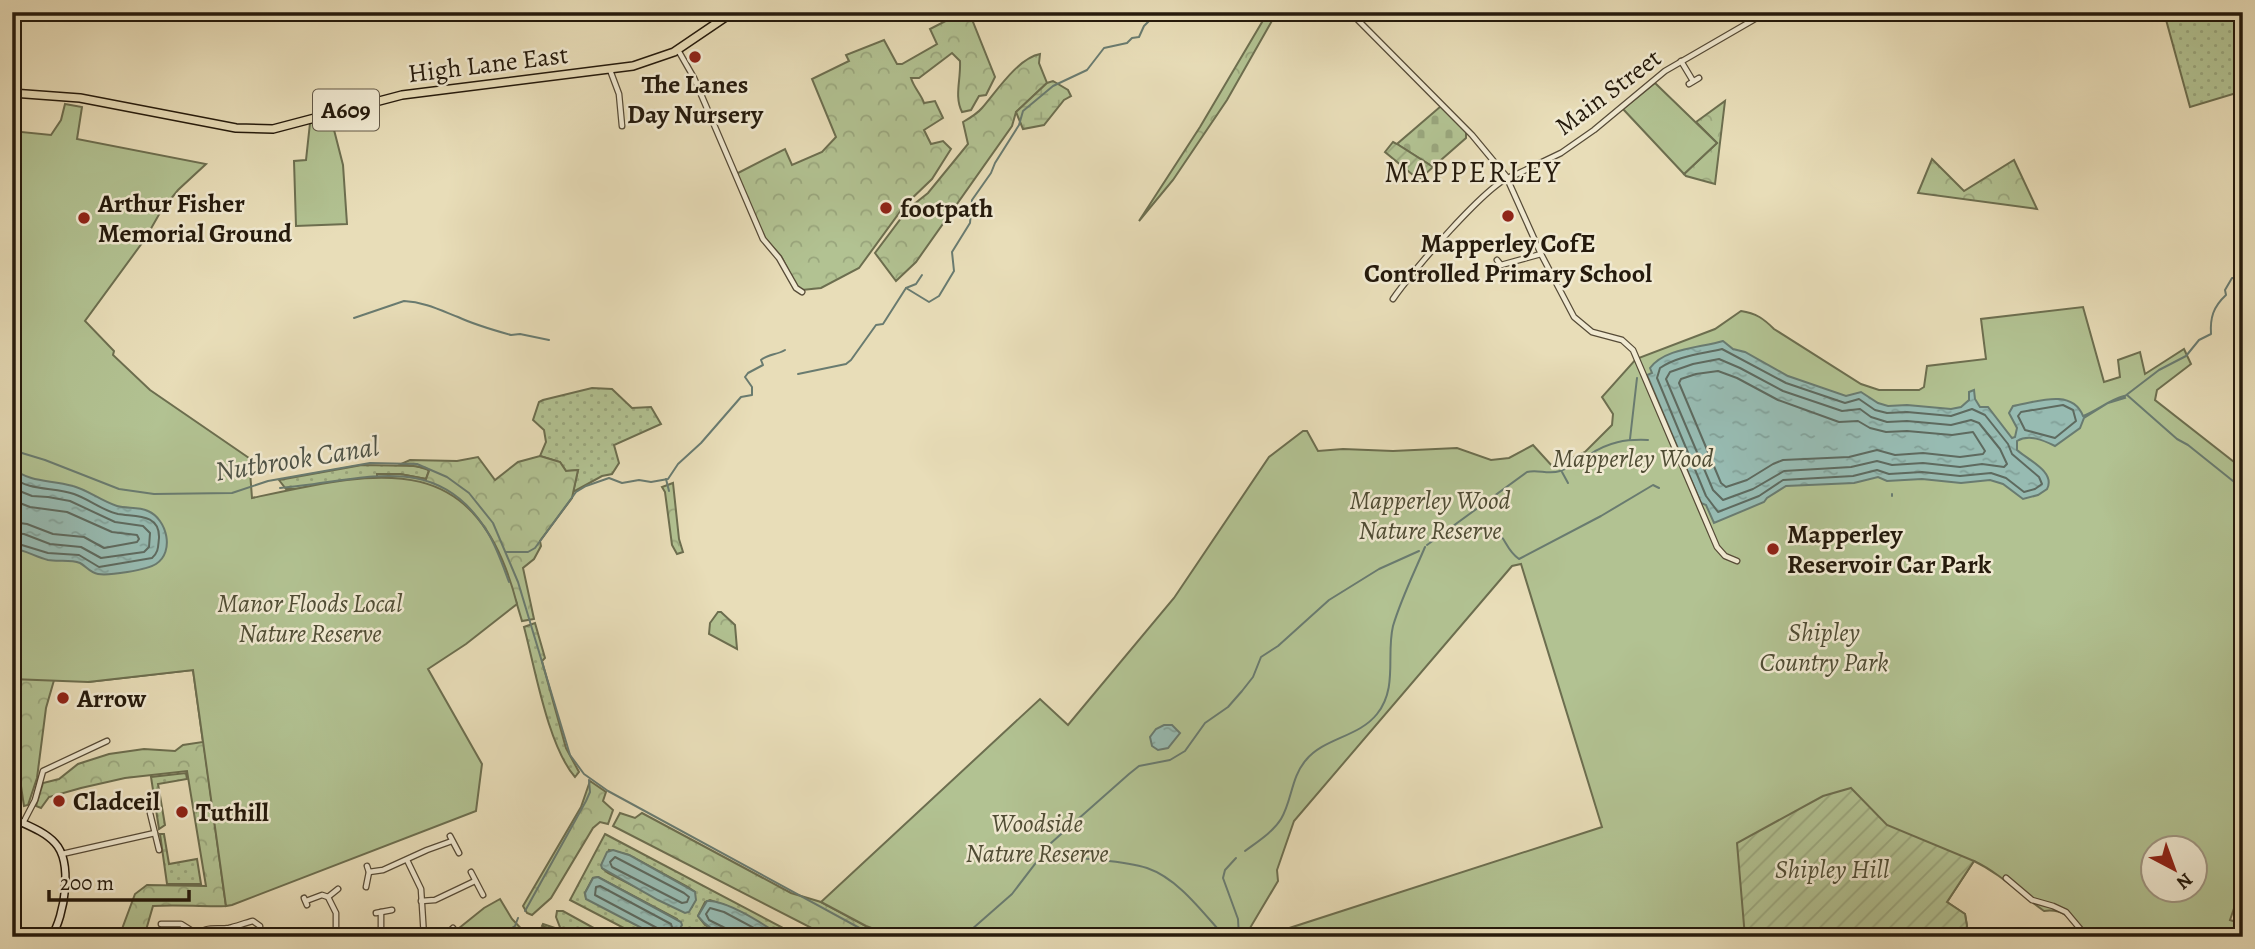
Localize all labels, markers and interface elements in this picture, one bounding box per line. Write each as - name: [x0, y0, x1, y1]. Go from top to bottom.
- street label: High Lane East: [406, 37, 570, 91]
- street label: Main Street: [1548, 40, 1669, 143]
- marker: The Lanes Day Nursery: [687, 49, 703, 65]
- place label: The Lanes Day Nursery: [627, 67, 764, 132]
- road number: A609: [313, 90, 379, 130]
- district label: MAPPERLEY: [1384, 152, 1562, 192]
- place label: Arthur Fisher Memorial Ground: [97, 186, 293, 251]
- place label: footpath: [900, 191, 993, 226]
- marker: footpath: [878, 200, 894, 216]
- marker: Mapperley CofE Controlled Primary School: [1500, 208, 1516, 224]
- marker: Arthur Fisher Memorial Ground: [76, 210, 92, 226]
- place label: Mapperley CofE Controlled Primary School: [1364, 226, 1652, 291]
- water label: Nutbrook Canal: [212, 427, 382, 491]
- park label: Mapperley Wood: [1552, 441, 1714, 476]
- park label: Mapperley Wood Nature Reserve: [1349, 483, 1511, 548]
- place label: Mapperley Reservoir Car Park: [1787, 517, 1992, 582]
- marker: Mapperley Reservoir Car Park: [1765, 541, 1781, 557]
- park label: Manor Floods Local Nature Reserve: [217, 586, 403, 651]
- park label: Shipley Country Park: [1760, 615, 1888, 680]
- place label: Arrow: [76, 681, 147, 716]
- marker: Arrow: [55, 690, 71, 706]
- place label: Cladceil: [73, 784, 160, 819]
- marker: Cladceil: [51, 793, 67, 809]
- place label: Tuthill: [196, 795, 269, 830]
- marker: Tuthill: [174, 804, 190, 820]
- park label: Woodside Nature Reserve: [965, 806, 1109, 871]
- north arrow: [2140, 834, 2210, 904]
- park label: Shipley Hill: [1775, 852, 1890, 887]
- scale bar: [49, 858, 189, 902]
- text: N: [2171, 867, 2198, 896]
- text: 200 m: [60, 869, 114, 897]

